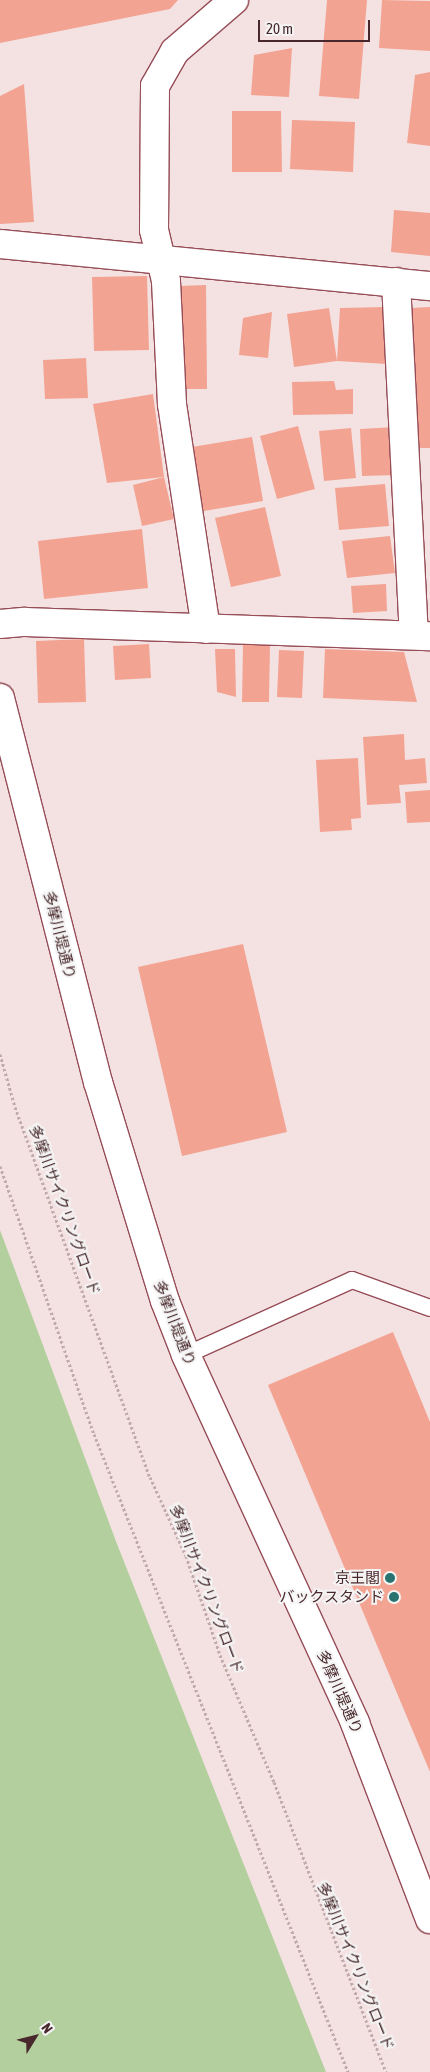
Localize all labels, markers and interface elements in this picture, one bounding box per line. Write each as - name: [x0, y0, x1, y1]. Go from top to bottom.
- scale bar: [260, 10, 372, 42]
- text: 20 m: [266, 20, 293, 37]
- street label: 多摩川堤通り: [40, 889, 80, 981]
- street label: 多摩川サイクリングロード: [26, 1122, 104, 1298]
- street label: 多摩川堤通り: [150, 1278, 200, 1368]
- street label: 多摩川サイクリングロード: [166, 1502, 248, 1676]
- place label: 京王閣: [335, 1569, 380, 1587]
- marker: 京王閣: [384, 1572, 396, 1584]
- place label: バックスタンド: [279, 1588, 384, 1606]
- marker: バックスタンド: [388, 1591, 400, 1603]
- street label: 多摩川堤通り: [313, 1647, 367, 1737]
- street label: 多摩川サイクリングロード: [314, 1879, 398, 2053]
- north arrow: [10, 2012, 60, 2062]
- text: N: [38, 2020, 56, 2036]

